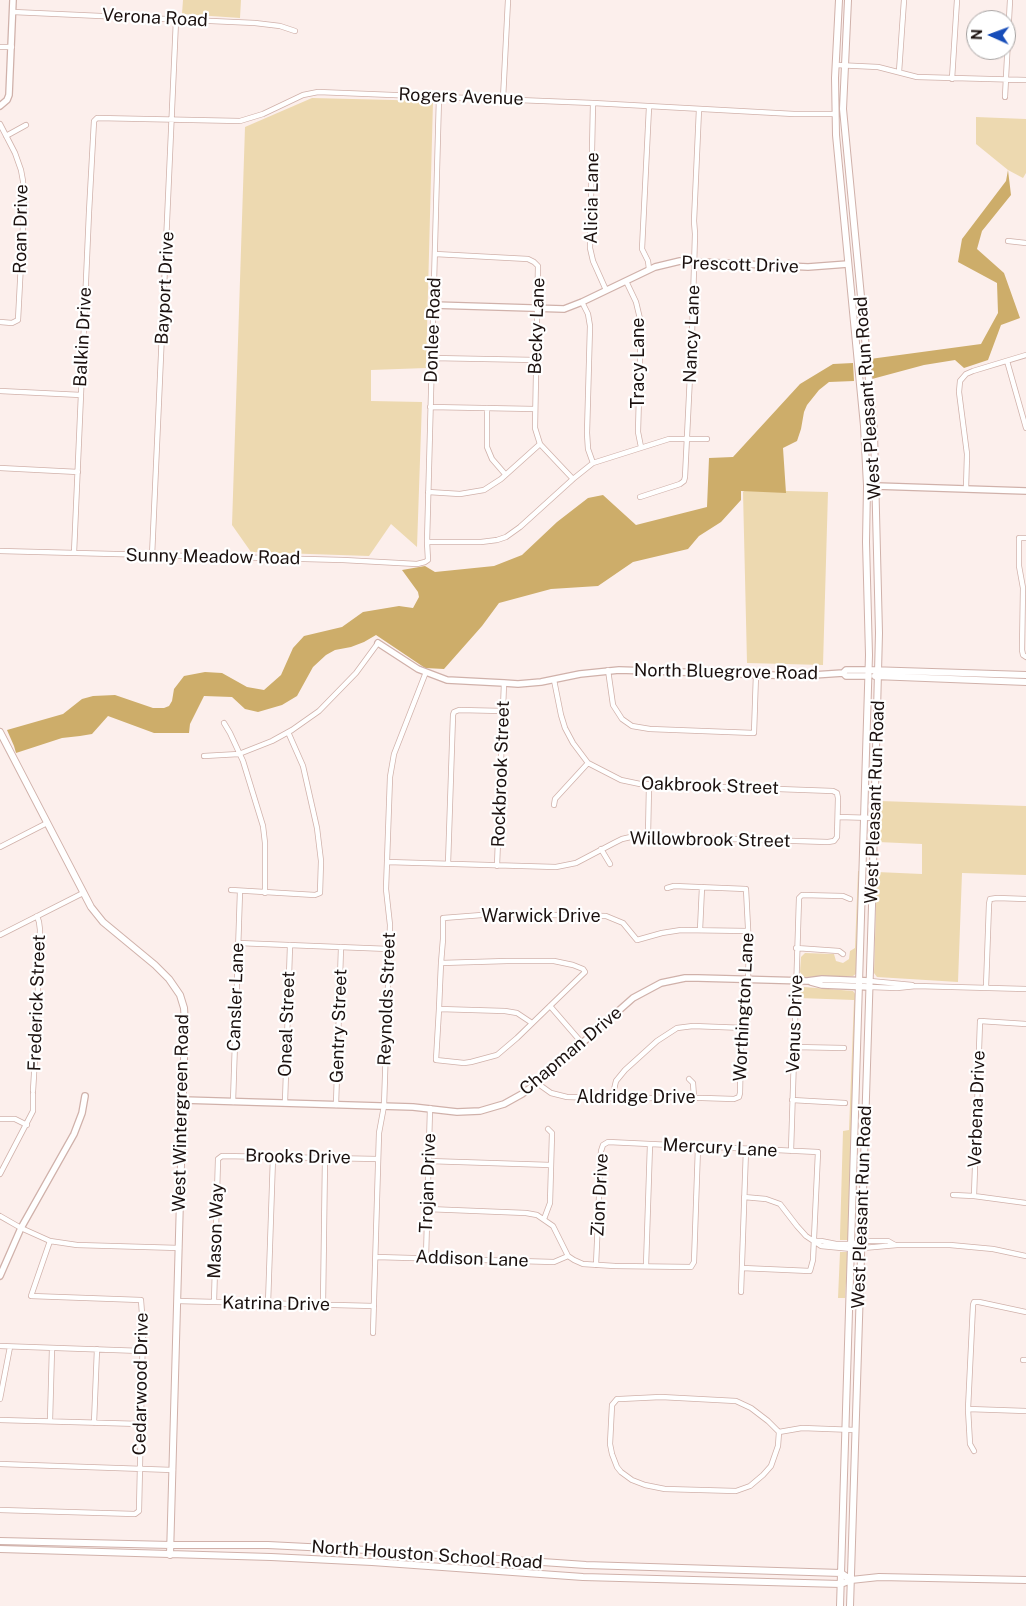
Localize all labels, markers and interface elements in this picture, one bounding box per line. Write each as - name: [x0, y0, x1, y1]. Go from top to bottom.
- street label: Verona Road: [102, 4, 208, 32]
- north arrow: [966, 10, 1016, 60]
- text: N: [969, 29, 985, 40]
- street label: Rogers Avenue: [398, 84, 524, 110]
- street label: Alicia Lane: [580, 152, 604, 244]
- street label: Roan Drive: [9, 184, 33, 274]
- street label: Bayport Drive: [151, 231, 179, 345]
- street label: Prescott Drive: [681, 252, 799, 278]
- street label: Donlee Road: [420, 277, 446, 383]
- street label: Becky Lane: [525, 277, 549, 375]
- street label: Nancy Lane: [679, 285, 705, 383]
- street label: Balkin Drive: [70, 287, 96, 387]
- street label: West Pleasant Run Road: [850, 296, 886, 500]
- street label: Tracy Lane: [627, 317, 649, 409]
- street label: Sunny Meadow Road: [125, 545, 301, 569]
- street label: North Bluegrove Road: [634, 660, 818, 684]
- street label: Rockbrook Street: [488, 700, 514, 848]
- street label: West Pleasant Run Road: [861, 700, 889, 904]
- street label: Oakbrook Street: [641, 773, 779, 799]
- street label: Willowbrook Street: [629, 828, 791, 852]
- street label: Warwick Drive: [481, 905, 601, 927]
- street label: Reynolds Street: [374, 932, 400, 1066]
- street label: Worthington Lane: [729, 932, 759, 1082]
- street label: Frederick Street: [24, 934, 50, 1072]
- street label: Cansler Lane: [223, 942, 249, 1052]
- street label: Gentry Street: [326, 969, 352, 1083]
- street label: Oneal Street: [274, 971, 300, 1077]
- street label: Venus Drive: [782, 974, 808, 1074]
- street label: Chapman Drive: [516, 1002, 626, 1100]
- street label: West Wintergreen Road: [168, 1014, 194, 1212]
- street label: Verbena Drive: [964, 1050, 990, 1168]
- street label: Aldridge Drive: [576, 1086, 696, 1108]
- street label: West Pleasant Run Road: [848, 1105, 876, 1309]
- street label: Trojan Drive: [415, 1133, 441, 1233]
- street label: Mercury Lane: [662, 1134, 778, 1162]
- street label: Brooks Drive: [245, 1145, 351, 1169]
- street label: Zion Drive: [587, 1153, 613, 1237]
- street label: Mason Way: [204, 1183, 228, 1279]
- street label: Addison Lane: [415, 1246, 529, 1272]
- street label: Katrina Drive: [222, 1292, 330, 1316]
- street label: Cedarwood Drive: [129, 1312, 153, 1456]
- street label: North Houston School Road: [311, 1536, 543, 1574]

